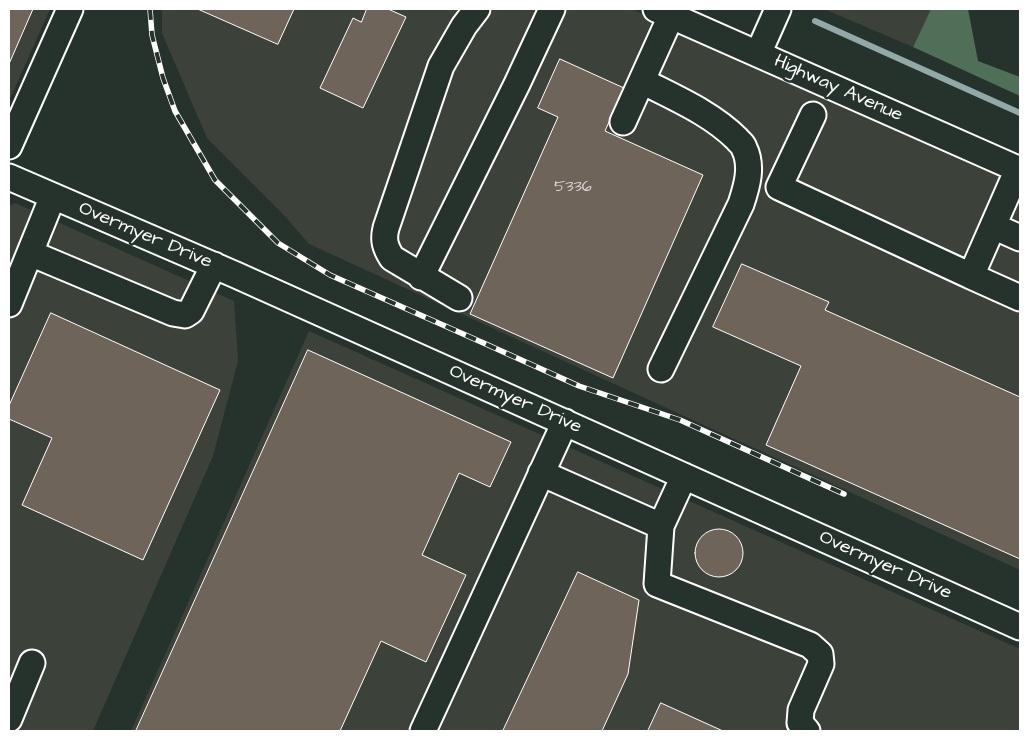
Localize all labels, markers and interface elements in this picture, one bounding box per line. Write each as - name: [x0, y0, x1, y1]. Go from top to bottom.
- street label: Highway Avenue: [770, 50, 906, 128]
- house number: 5336: [554, 178, 592, 198]
- street label: Overmyer Drive: [75, 198, 215, 274]
- street label: Overmyer Drive: [445, 361, 585, 439]
- street label: Overmyer Drive: [815, 527, 955, 605]

